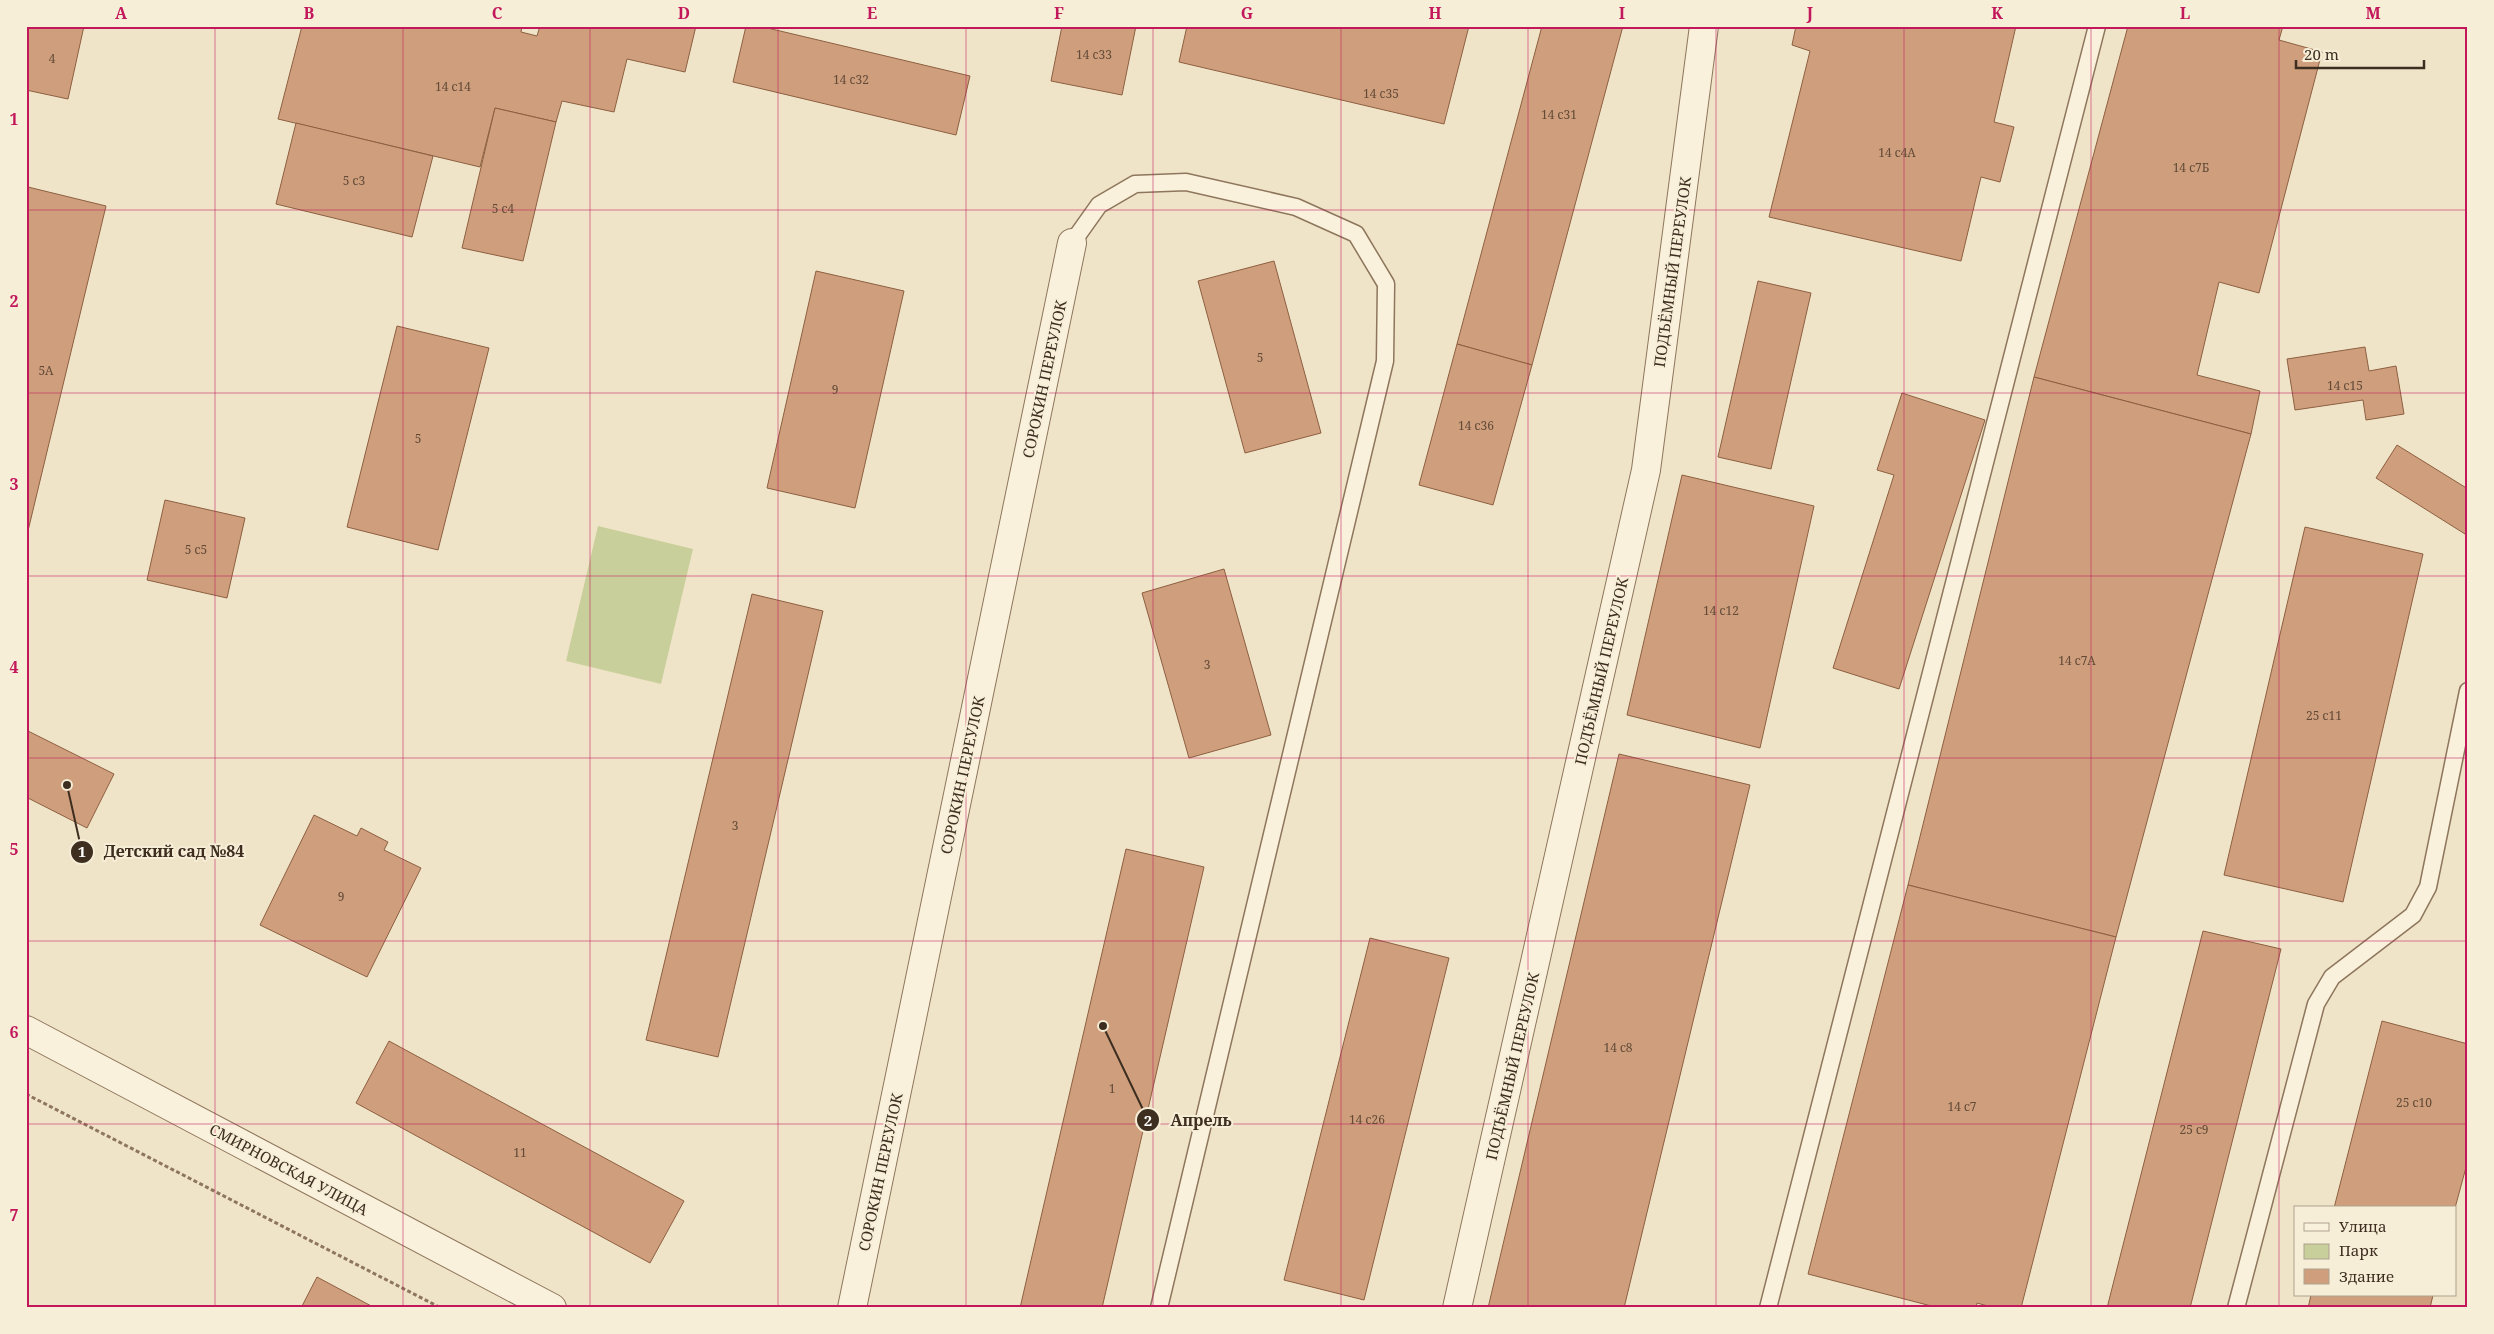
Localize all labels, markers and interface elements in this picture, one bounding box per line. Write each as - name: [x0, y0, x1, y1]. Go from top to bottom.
- text: A: [115, 2, 128, 24]
- text: B: [304, 2, 315, 24]
- text: C: [492, 2, 503, 24]
- text: D: [678, 2, 690, 24]
- text: E: [867, 2, 877, 24]
- text: F: [1054, 2, 1064, 24]
- text: G: [1241, 2, 1253, 24]
- text: H: [1428, 2, 1442, 24]
- text: I: [1619, 2, 1625, 24]
- text: J: [1806, 2, 1814, 24]
- text: K: [1991, 2, 2003, 24]
- text: L: [2180, 2, 2190, 24]
- text: M: [2365, 2, 2381, 24]
- scale bar: [2296, 38, 2424, 70]
- text: 20 m: [2304, 44, 2339, 64]
- house number: 14 c33: [1076, 46, 1112, 63]
- house number: 4: [49, 50, 56, 67]
- house number: 14 c32: [833, 71, 869, 88]
- house number: 14 с14: [435, 78, 471, 95]
- house number: 14 c35: [1363, 85, 1399, 102]
- house number: 14 с31: [1541, 106, 1577, 123]
- text: 1: [9, 108, 19, 130]
- house number: 14 с4А: [1878, 144, 1916, 161]
- house number: 14 с7Б: [2173, 159, 2209, 176]
- house number: 5 с3: [343, 172, 366, 189]
- street label: ПОДЪЁМНЫЙ ПЕРЕУЛОК: [1649, 175, 1695, 369]
- house number: 5 с4: [492, 200, 515, 217]
- text: 2: [9, 290, 19, 312]
- street label: СОРОКИН ПЕРЕУЛОК: [1017, 298, 1071, 460]
- house number: 5: [1257, 349, 1263, 366]
- house number: 5А: [38, 362, 54, 379]
- house number: 14 с15: [2327, 377, 2363, 394]
- house number: 9: [832, 381, 838, 398]
- house number: 14 с36: [1458, 417, 1494, 434]
- house number: 5: [415, 430, 421, 447]
- text: 3: [9, 473, 19, 495]
- house number: 5 с5: [185, 541, 207, 558]
- street label: ПОДЪЁМНЫЙ ПЕРЕУЛОК: [1570, 575, 1632, 767]
- house number: 14 с12: [1703, 602, 1739, 619]
- house number: 14 с7А: [2058, 652, 2096, 669]
- text: 4: [9, 656, 19, 678]
- house number: 3: [1204, 656, 1211, 673]
- street label: СОРОКИН ПЕРЕУЛОК: [935, 694, 989, 856]
- house number: 25 с11: [2306, 707, 2342, 724]
- house number: 3: [732, 817, 739, 834]
- callout: Детский сад №84: [69, 836, 255, 867]
- text: 5: [9, 838, 19, 860]
- text: Детский сад №84: [104, 840, 244, 862]
- text: 1: [78, 841, 86, 861]
- house number: 9: [338, 888, 344, 905]
- street label: ПОДЪЁМНЫЙ ПЕРЕУЛОК: [1481, 970, 1543, 1162]
- text: 6: [9, 1021, 19, 1043]
- house number: 14 с8: [1603, 1039, 1633, 1056]
- house number: 1: [1109, 1080, 1115, 1097]
- street label: СОРОКИН ПЕРЕУЛОК: [853, 1091, 907, 1253]
- house number: 25 с10: [2396, 1094, 2432, 1111]
- house number: 14 с7: [1947, 1098, 1977, 1115]
- callout: Апрель: [1136, 1105, 1242, 1136]
- text: Апрель: [1170, 1109, 1232, 1131]
- text: 2: [1144, 1110, 1152, 1130]
- house number: 14 с26: [1349, 1111, 1385, 1128]
- street label: СМИРНОВСКАЯ УЛИЦА: [206, 1119, 372, 1220]
- house number: 25 с9: [2179, 1121, 2209, 1138]
- house number: 11: [513, 1144, 527, 1161]
- text: 7: [9, 1204, 19, 1226]
- legend: [2294, 1206, 2456, 1296]
- text: Улица: [2339, 1216, 2387, 1236]
- text: Парк: [2339, 1240, 2378, 1260]
- text: Здание: [2339, 1266, 2394, 1286]

